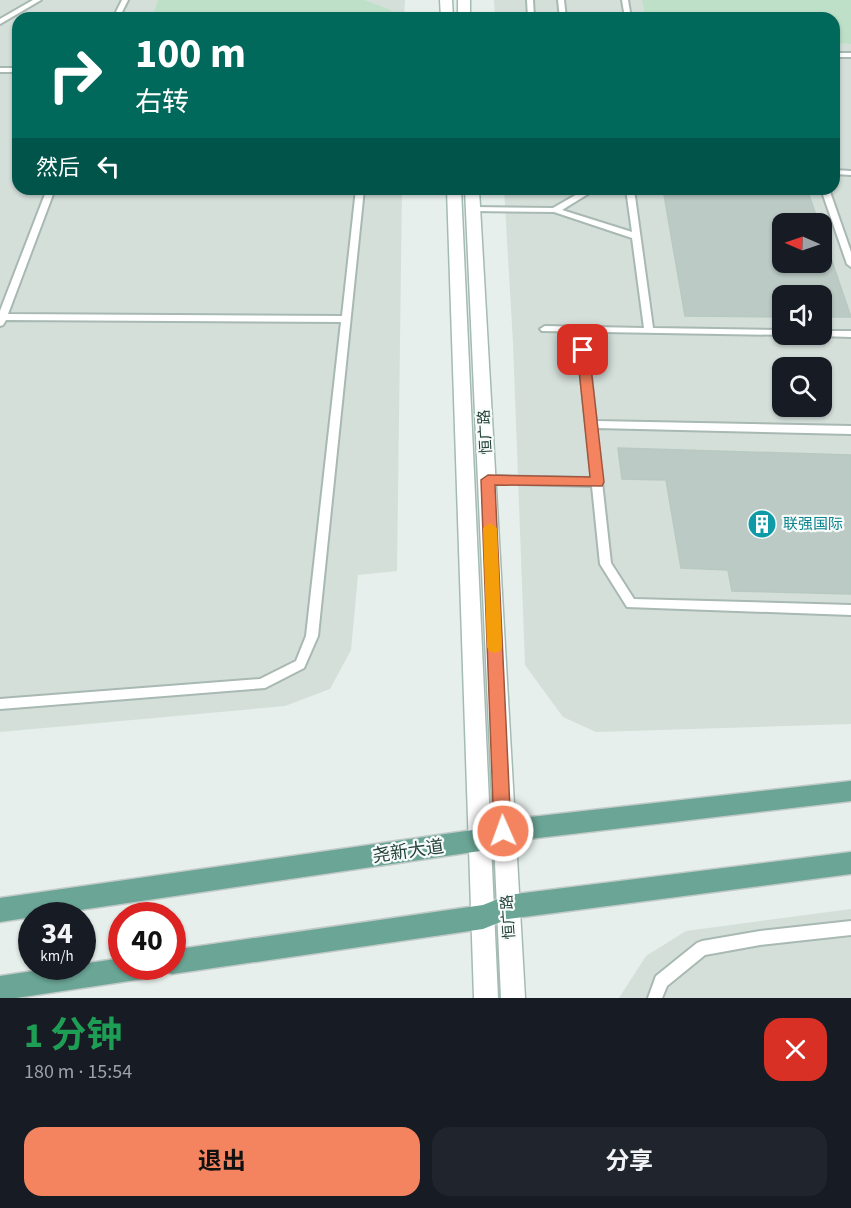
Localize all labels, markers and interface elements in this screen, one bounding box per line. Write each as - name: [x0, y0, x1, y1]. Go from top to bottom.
- text: 100 m: [135, 24, 246, 84]
- icon: right: [36, 36, 114, 114]
- text: 右转: [135, 83, 189, 122]
- icon: left: [92, 150, 125, 183]
- text: 然后: [36, 152, 80, 184]
- north arrow: [772, 213, 832, 273]
- map controls: [772, 213, 832, 417]
- button: sound: [772, 285, 832, 345]
- pin: [557, 324, 608, 375]
- icon: arrive: [566, 333, 599, 366]
- button: search: [772, 357, 832, 417]
- street label: 恒广路: [474, 409, 497, 455]
- building icon: 联强国际: [746, 508, 778, 540]
- place label: 联强国际: [783, 514, 843, 535]
- position arrow: [471, 799, 535, 863]
- street label: 尧新大道: [371, 834, 445, 869]
- street label: 恒广路: [496, 894, 521, 940]
- speed limit sign: 40: [108, 902, 186, 980]
- text: 34: [41, 912, 73, 955]
- text: km/h: [40, 946, 74, 967]
- text: 1 分钟: [24, 1010, 122, 1061]
- button: close: [764, 1018, 827, 1081]
- text: 180 m · 15:54: [24, 1058, 132, 1086]
- button: 退出: [24, 1127, 420, 1196]
- button: 分享: [432, 1127, 827, 1196]

